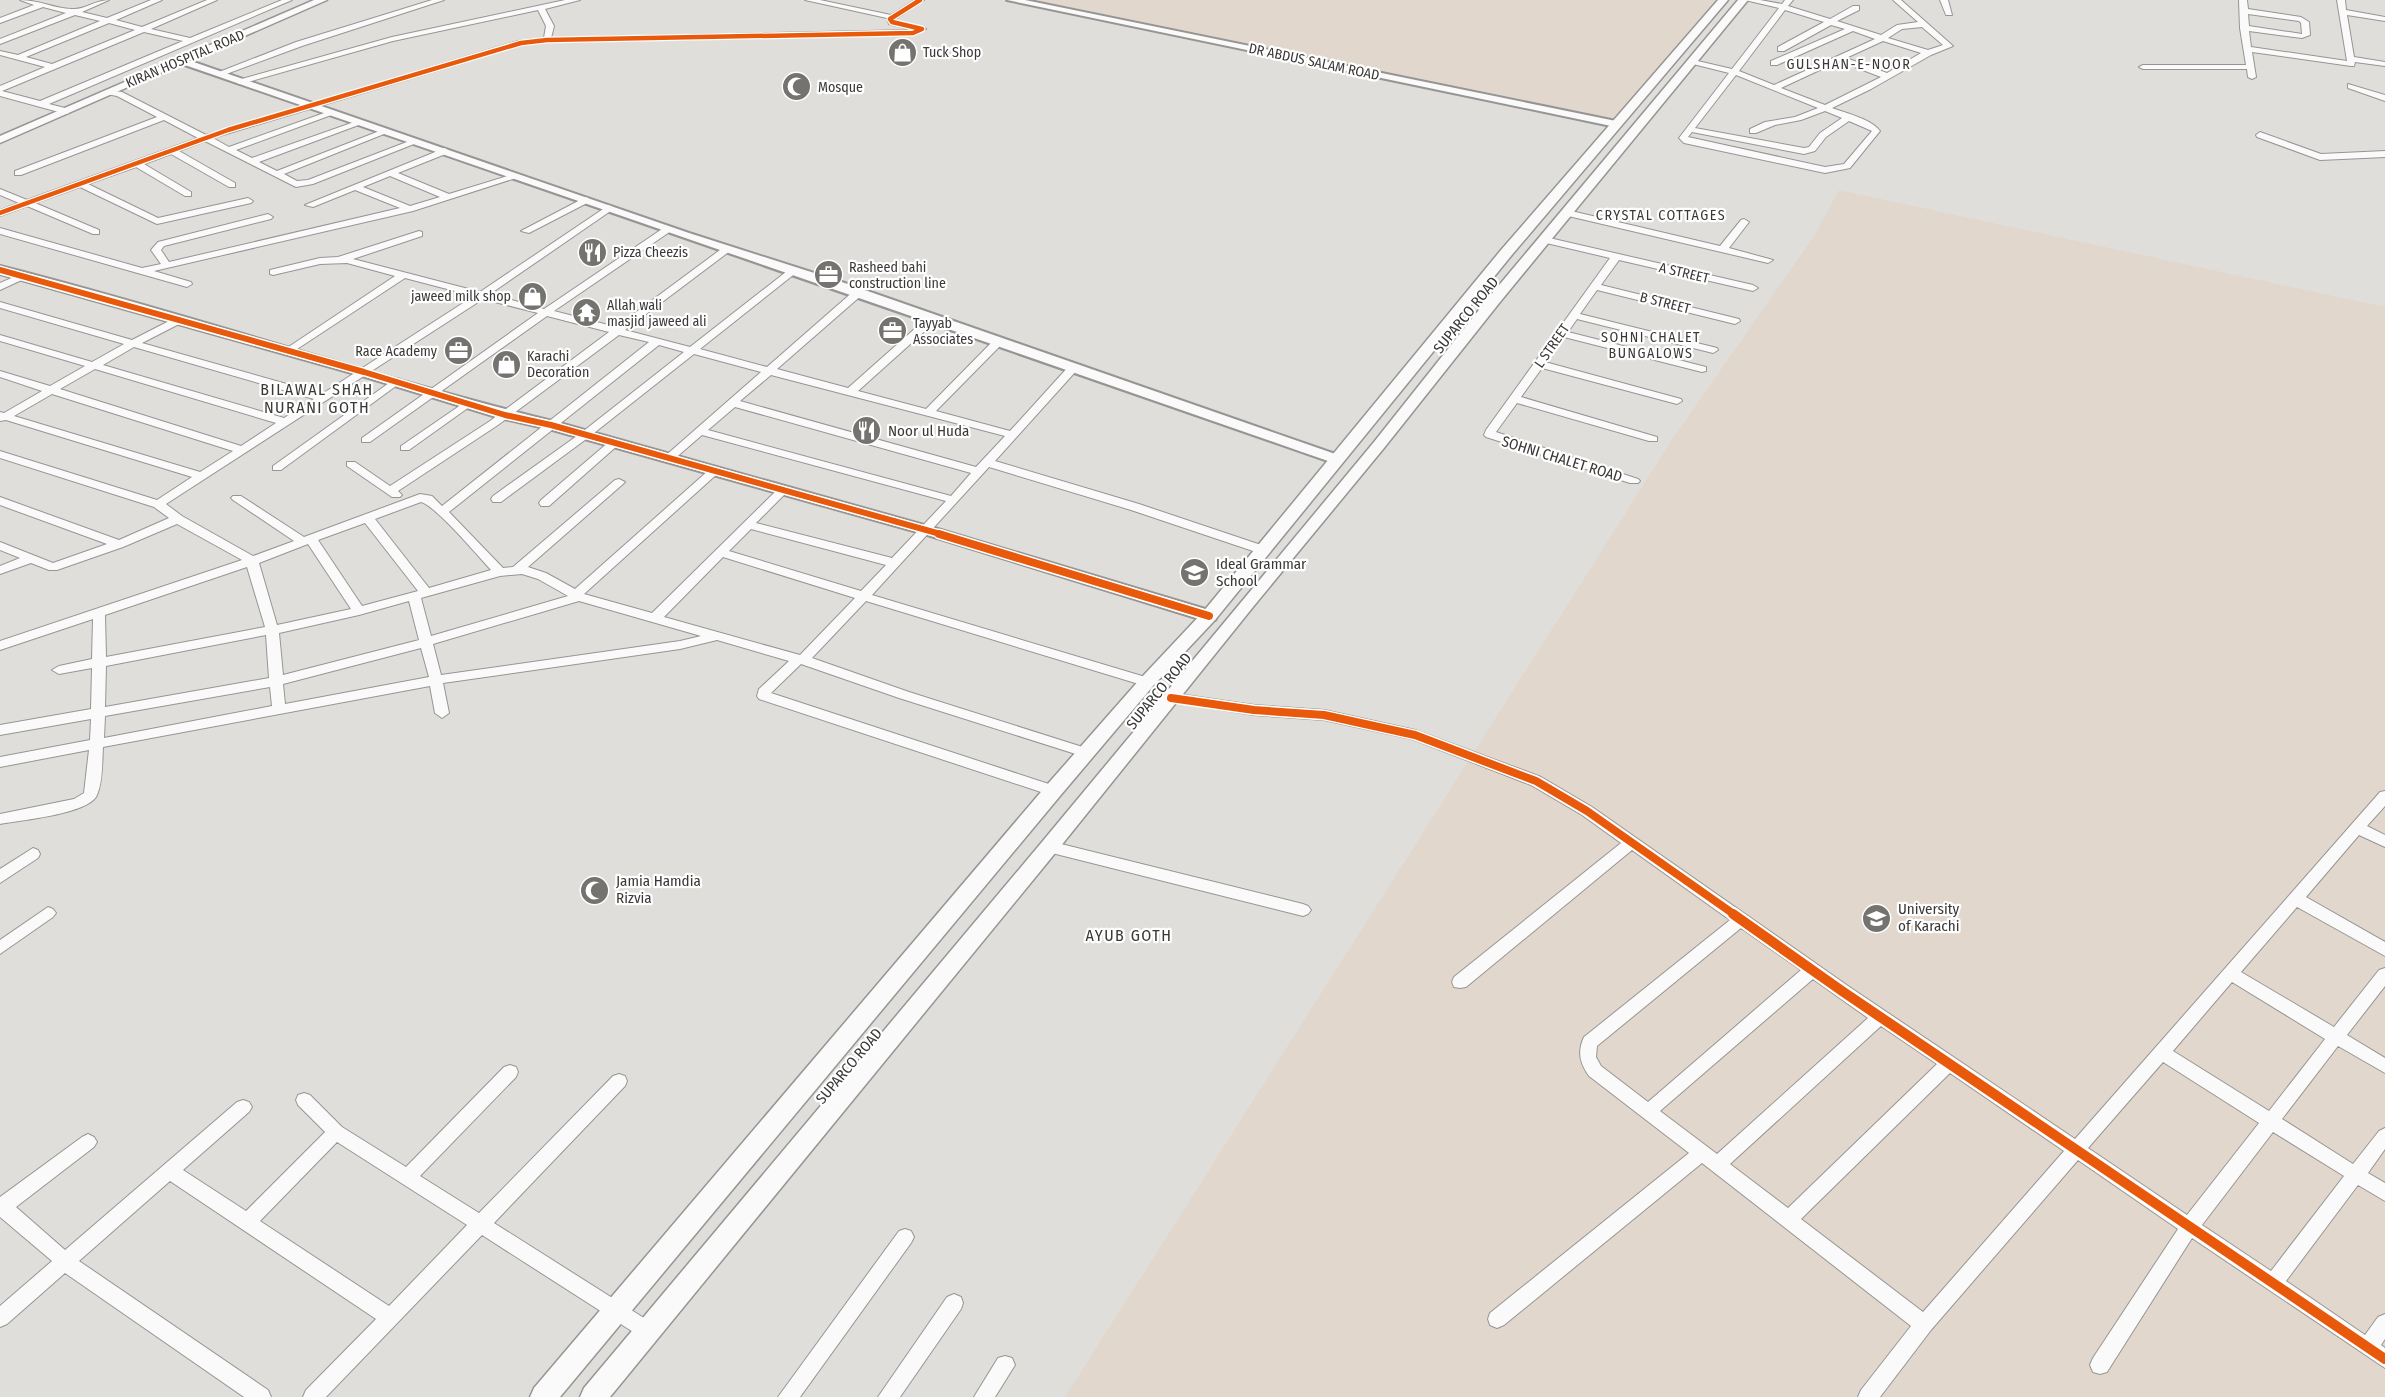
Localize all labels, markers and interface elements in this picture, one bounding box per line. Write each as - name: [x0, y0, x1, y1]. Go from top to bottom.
- street label: KIRAN HOSPITAL ROAD: [123, 26, 247, 92]
- shop icon: Tuck Shop: [886, 36, 918, 68]
- street label: DR ABDUS SALAM ROAD: [1247, 40, 1381, 84]
- place label: Tuck Shop: [923, 44, 981, 61]
- district label: GULSHAN-E-NOOR: [1787, 56, 1911, 73]
- mosque icon: Mosque: [781, 71, 813, 103]
- place label: Mosque: [818, 79, 863, 96]
- district label: CRYSTAL COTTAGES: [1596, 207, 1726, 224]
- restaurant icon: Pizza Cheezis: [576, 236, 608, 268]
- place label: Pizza Cheezis: [613, 244, 688, 261]
- office icon: Rasheed bahi construction line: [812, 259, 844, 291]
- place label: Rasheed bahi construction line: [849, 259, 946, 292]
- street label: A STREET: [1657, 259, 1711, 287]
- street label: SUPARCO ROAD: [1430, 273, 1502, 357]
- shop icon: jaweed milk shop: [516, 280, 548, 312]
- place label: jaweed milk shop: [410, 288, 511, 305]
- street label: B STREET: [1638, 289, 1692, 318]
- temple icon: Allah wali masjid jaweed ali: [570, 297, 602, 329]
- place label: Allah wali masjid jaweed ali: [607, 297, 706, 330]
- office icon: Tayyab Associates: [876, 315, 908, 347]
- place label: Tayyab Associates: [913, 315, 973, 348]
- street label: L STREET: [1531, 320, 1574, 371]
- district label: SOHNI CHALET BUNGALOWS: [1601, 329, 1701, 362]
- office icon: Race Academy: [442, 335, 474, 367]
- place label: Race Academy: [355, 343, 438, 360]
- shop icon: Karachi Decoration: [490, 348, 522, 380]
- place label: Karachi Decoration: [527, 348, 589, 381]
- district label: BILAWAL SHAH NURANI GOTH: [260, 380, 374, 417]
- restaurant icon: Noor ul Huda: [851, 415, 883, 447]
- place label: Noor ul Huda: [888, 422, 969, 440]
- street label: SOHNI CHALET ROAD: [1500, 432, 1624, 486]
- place label: Ideal Grammar School: [1216, 555, 1307, 590]
- school or university icon: Ideal Grammar School: [1179, 557, 1211, 589]
- street label: SUPARCO ROAD: [1123, 649, 1195, 733]
- place label: Jamia Hamdia Rizvia: [616, 872, 701, 907]
- mosque icon: Jamia Hamdia Rizvia: [579, 874, 611, 906]
- place label: University of Karachi: [1898, 900, 1960, 935]
- school or university icon: University of Karachi: [1861, 902, 1893, 934]
- district label: AYUB GOTH: [1086, 926, 1172, 945]
- street label: SUPARCO ROAD: [812, 1024, 886, 1108]

